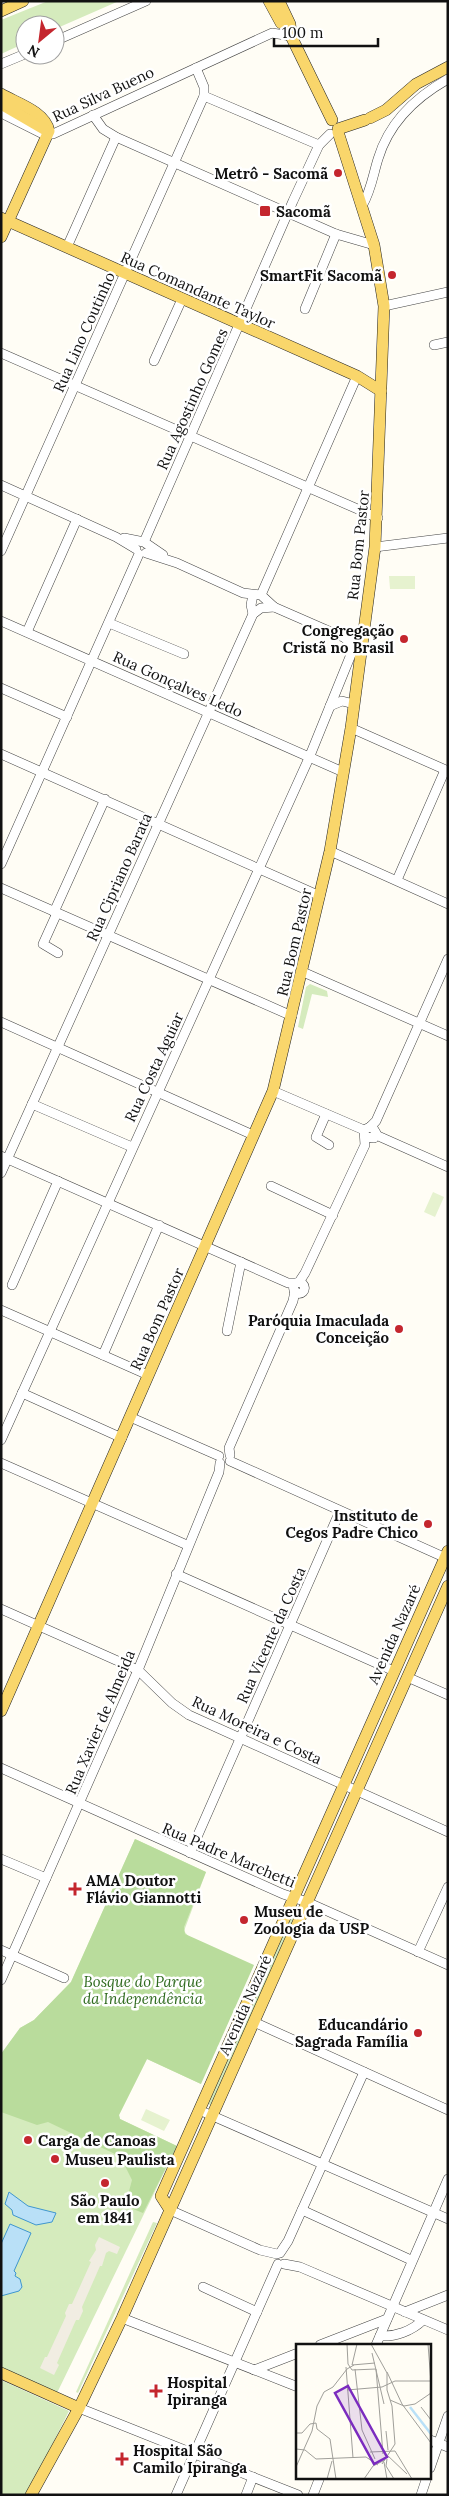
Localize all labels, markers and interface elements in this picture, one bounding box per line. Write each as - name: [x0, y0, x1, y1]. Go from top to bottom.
- north arrow: [15, 15, 65, 65]
- scale bar: [274, 15, 378, 47]
- text: 100 m: [282, 23, 323, 42]
- text: N: [24, 41, 43, 62]
- street label: Rua Silva Bueno: [49, 62, 157, 126]
- place label: Metrô - Sacomã: [214, 164, 328, 183]
- marker: Metrô - Sacomã: [332, 167, 344, 179]
- place label: Sacomã: [276, 202, 331, 221]
- marker: Sacomã: [258, 204, 272, 218]
- street label: Rua Comandante Taylor: [118, 247, 279, 333]
- place label: SmartFit Sacomã: [260, 266, 382, 285]
- street label: Rua Lino Coutinho: [49, 269, 119, 395]
- marker: SmartFit Sacomã: [386, 269, 398, 281]
- street label: Rua Agostinho Gomes: [152, 325, 232, 473]
- street label: Rua Bom Pastor: [343, 489, 373, 601]
- place label: Congregação Cristã no Brasil: [283, 621, 395, 657]
- marker: Congregação Cristã no Brasil: [398, 633, 410, 645]
- street label: Rua Gonçalves Ledo: [110, 647, 246, 721]
- street label: Rua Cipriano Barata: [82, 810, 156, 944]
- street label: Rua Bom Pastor: [272, 886, 316, 998]
- street label: Rua Costa Aguiar: [120, 1009, 188, 1125]
- street label: Rua Bom Pastor: [126, 1264, 188, 1373]
- place label: Paróquia Imaculada Conceição: [248, 1311, 390, 1347]
- marker: Paróquia Imaculada Conceição: [393, 1323, 405, 1335]
- place label: Instituto de Cegos Padre Chico: [286, 1506, 419, 1542]
- marker: Instituto de Cegos Padre Chico: [422, 1518, 434, 1530]
- street label: Rua Vicente da Costa: [232, 1564, 310, 1706]
- street label: Avenida Nazaré: [363, 1581, 425, 1688]
- street label: Rua Xavier de Almeida: [61, 1647, 139, 1797]
- street label: Rua Moreira e Costa: [189, 1692, 325, 1769]
- street label: Rua Padre Marchetti: [159, 1818, 299, 1892]
- place label: AMA Doutor Flávio Giannotti: [86, 1871, 201, 1907]
- marker: AMA Doutor Flávio Giannotti: [68, 1882, 82, 1896]
- place label: Museu de Zoologia da USP: [254, 1902, 370, 1938]
- marker: Museu de Zoologia da USP: [238, 1914, 250, 1926]
- street label: Avenida Nazaré: [214, 1952, 276, 2059]
- park label: Bosque do Parque da Independência: [83, 1972, 204, 2008]
- place label: Educandário Sagrada Família: [295, 2015, 409, 2051]
- marker: Educandário Sagrada Família: [412, 2027, 424, 2039]
- place label: Carga de Canoas: [38, 2131, 156, 2150]
- marker: Carga de Canoas: [22, 2134, 34, 2146]
- place label: Museu Paulista: [65, 2150, 175, 2169]
- marker: Museu Paulista: [49, 2153, 61, 2165]
- marker: São Paulo em 1841: [99, 2177, 111, 2189]
- place label: São Paulo em 1841: [70, 2191, 140, 2227]
- inset map: [296, 2344, 432, 2478]
- place label: Hospital Ipiranga: [167, 2373, 227, 2409]
- marker: Hospital Ipiranga: [149, 2384, 163, 2398]
- place label: Hospital São Camilo Ipiranga: [133, 2441, 247, 2477]
- marker: Hospital São Camilo Ipiranga: [115, 2452, 129, 2466]

